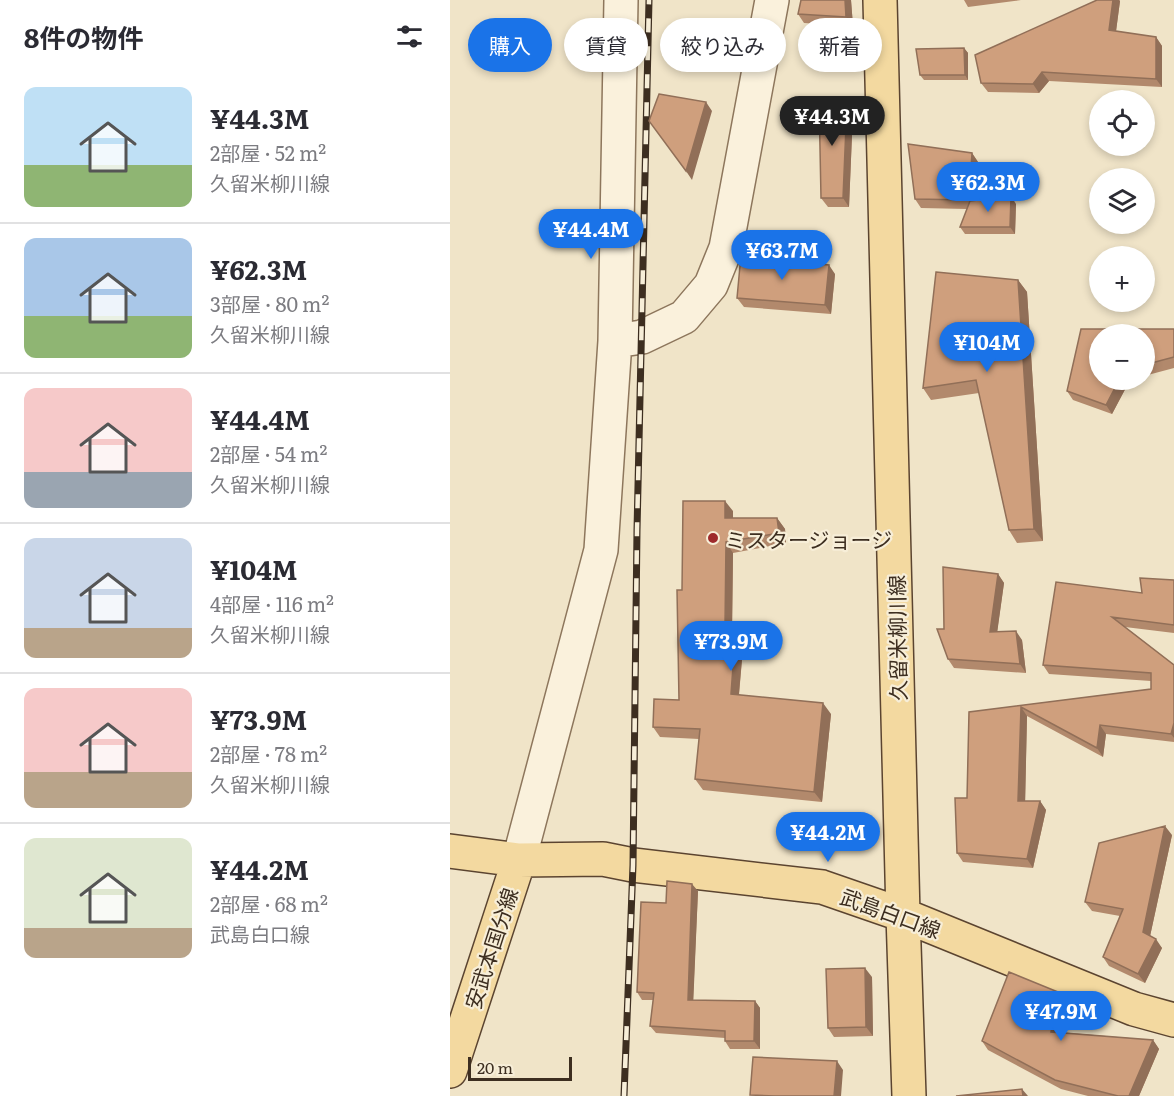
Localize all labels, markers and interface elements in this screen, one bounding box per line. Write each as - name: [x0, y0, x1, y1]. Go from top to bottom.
- text: 8件の物件: [24, 17, 143, 56]
- chip: 購入: [468, 18, 552, 72]
- chip: 賃貸: [564, 18, 648, 72]
- chip: 絞り込み: [660, 18, 786, 72]
- chip: 新着: [798, 18, 882, 72]
- icon: filters: [393, 20, 426, 53]
- map controls: [1089, 90, 1155, 390]
- button: locate: [1089, 90, 1155, 156]
- pin: ¥44.3M: [783, 96, 881, 147]
- text: ¥44.3M: [210, 98, 309, 137]
- text: ¥44.3M: [794, 100, 870, 130]
- icon: home: [72, 111, 144, 183]
- text: 2部屋 · 52 m²: [210, 137, 326, 167]
- pin: ¥62.3M: [939, 162, 1037, 213]
- text: ¥62.3M: [951, 166, 1025, 196]
- text: 久留米柳川線: [210, 167, 330, 197]
- button: layers: [1089, 168, 1155, 234]
- pin: ¥44.4M: [542, 209, 640, 260]
- text: ¥44.4M: [553, 213, 629, 243]
- pin: ¥63.7M: [733, 230, 831, 281]
- text: ¥63.7M: [745, 234, 819, 264]
- button: +: [1089, 246, 1155, 312]
- text: ¥62.3M: [210, 249, 307, 288]
- icon: home: [72, 262, 144, 334]
- text: 3部屋 · 80 m²: [210, 288, 329, 318]
- text: 久留米柳川線: [210, 318, 330, 348]
- pin: ¥104M: [945, 322, 1029, 373]
- button: −: [1089, 324, 1155, 390]
- text: ¥104M: [953, 326, 1021, 356]
- text: ¥44.4M: [210, 399, 310, 438]
- icon: home: [72, 412, 144, 484]
- text: 2部屋 · 54 m²: [210, 438, 327, 468]
- text: 久留米柳川線: [210, 468, 330, 498]
- place label: ミスタージョージ: [725, 523, 892, 554]
- marker: ミスタージョージ: [706, 531, 720, 545]
- text: ¥104M: [210, 549, 298, 588]
- icon: home: [72, 562, 144, 634]
- street label: 久留米柳川線: [879, 575, 913, 701]
- text: 4部屋 · 116 m²: [210, 588, 334, 618]
- text: 久留米柳川線: [210, 618, 330, 648]
- pin: ¥73.9M: [682, 621, 780, 672]
- text: ¥73.9M: [694, 625, 768, 655]
- text: ¥73.9M: [210, 699, 307, 738]
- icon: home: [72, 712, 144, 784]
- text: 2部屋 · 78 m²: [210, 738, 327, 768]
- text: 久留米柳川線: [210, 768, 330, 798]
- pin: ¥44.2M: [779, 812, 877, 863]
- text: ¥44.2M: [790, 816, 866, 846]
- text: ¥44.2M: [210, 849, 309, 888]
- icon: home: [72, 862, 144, 934]
- street label: 武島白口線: [836, 879, 946, 945]
- street label: 安武本国分線: [456, 883, 524, 1013]
- text: 2部屋 · 68 m²: [210, 888, 328, 918]
- text: 武島白口線: [210, 918, 310, 948]
- pin: ¥47.9M: [1012, 991, 1110, 1042]
- text: ¥47.9M: [1025, 995, 1097, 1025]
- scale bar: [468, 1054, 572, 1082]
- text: 20 m: [477, 1055, 513, 1079]

